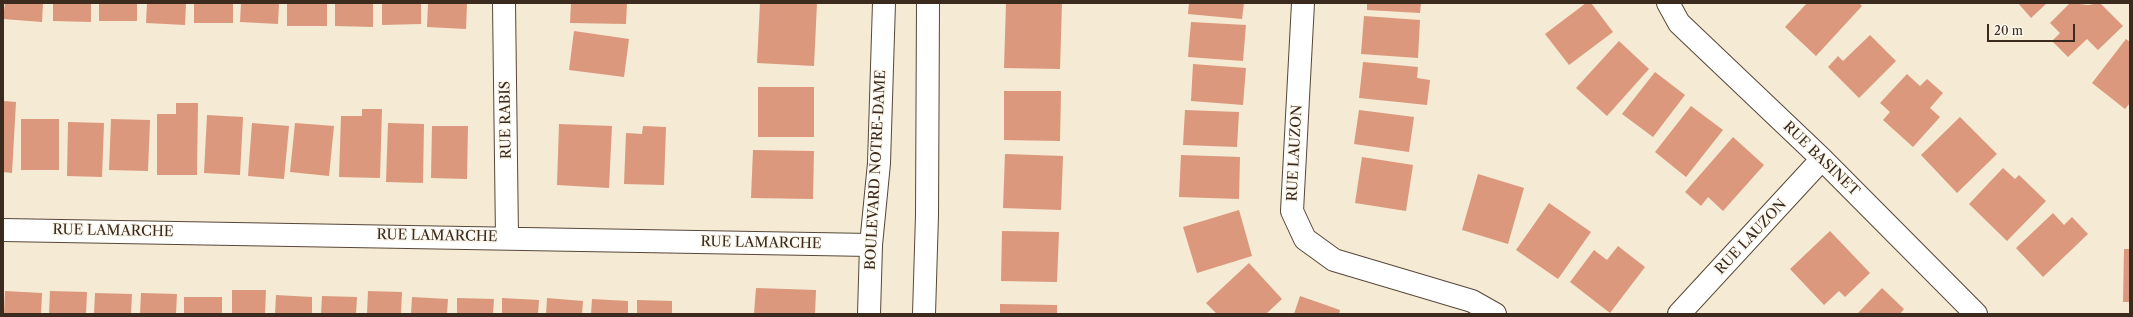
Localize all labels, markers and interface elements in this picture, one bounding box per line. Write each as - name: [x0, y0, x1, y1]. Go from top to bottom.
- scale bar: [1989, 16, 2077, 42]
- text: 20 m: [1994, 23, 2023, 38]
- street label: BOULEVARD NOTRE-DAME: [862, 69, 890, 271]
- street label: RUE RABIS: [497, 81, 515, 159]
- street label: RUE LAUZON: [1284, 104, 1306, 202]
- street label: RUE BASINET: [1779, 118, 1863, 200]
- street label: RUE LAUZON: [1712, 196, 1790, 278]
- street label: RUE LAMARCHE: [52, 222, 174, 240]
- street label: RUE LAMARCHE: [376, 227, 498, 245]
- street label: RUE LAMARCHE: [700, 234, 822, 252]

